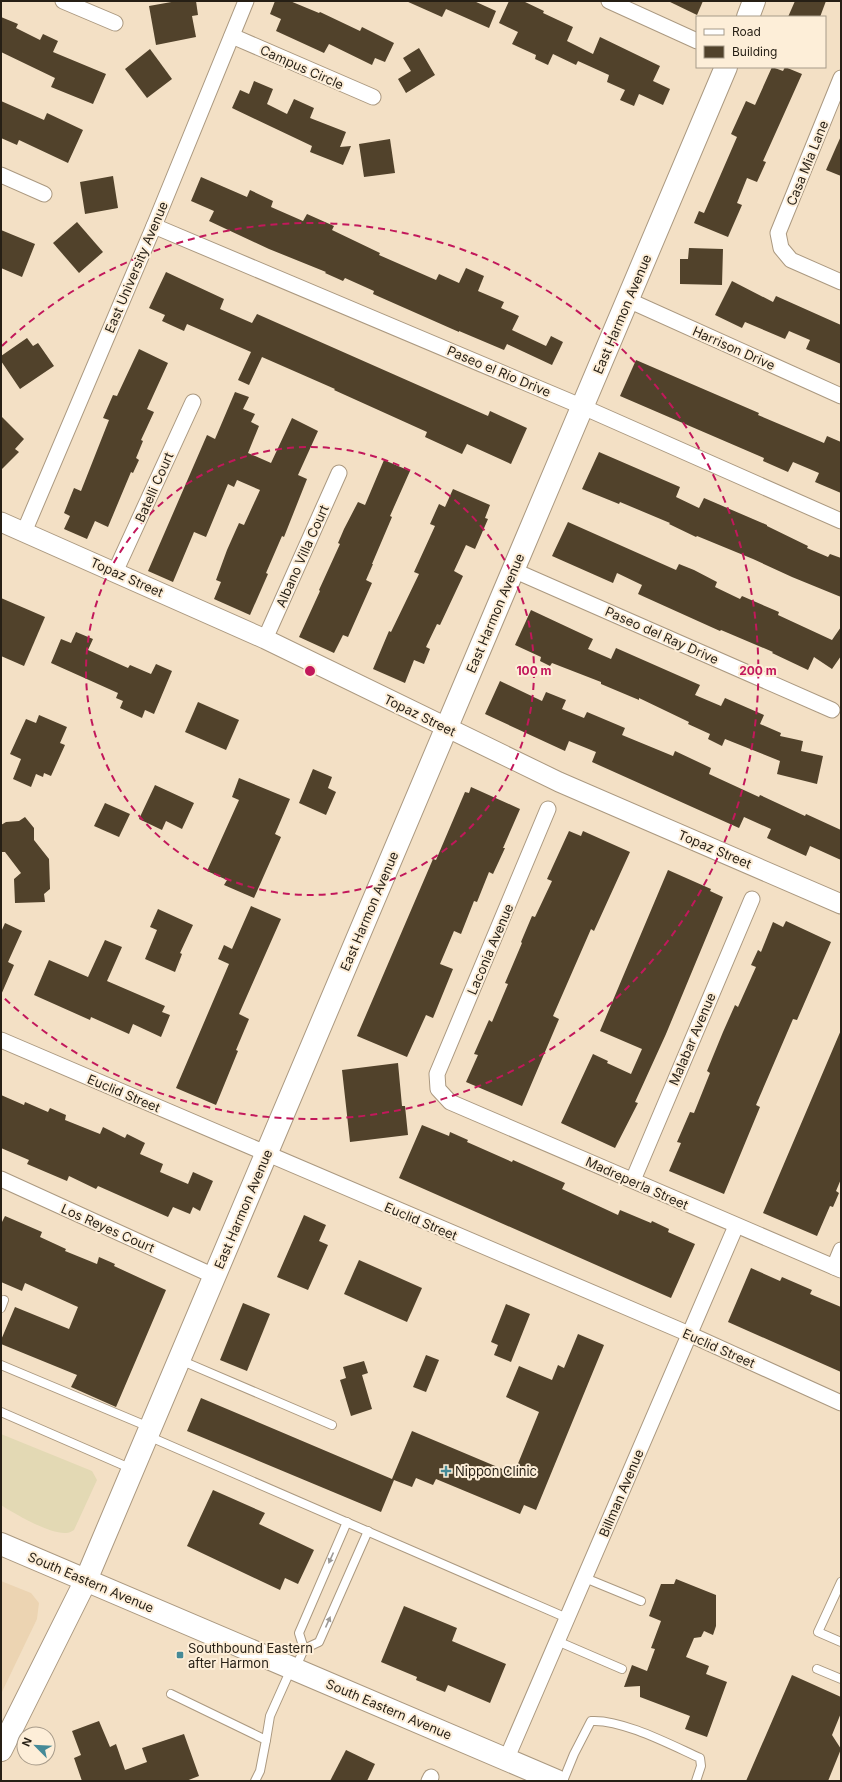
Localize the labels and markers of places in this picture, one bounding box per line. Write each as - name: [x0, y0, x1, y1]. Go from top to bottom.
- centre of rings: [303, 664, 317, 678]
- place label: Nippon Clinic: [455, 1463, 537, 1479]
- marker: Nippon Clinic: [440, 1465, 452, 1477]
- place label: Southbound Eastern after Harmon: [188, 1640, 313, 1671]
- marker: Southbound Eastern after Harmon: [175, 1650, 185, 1660]

